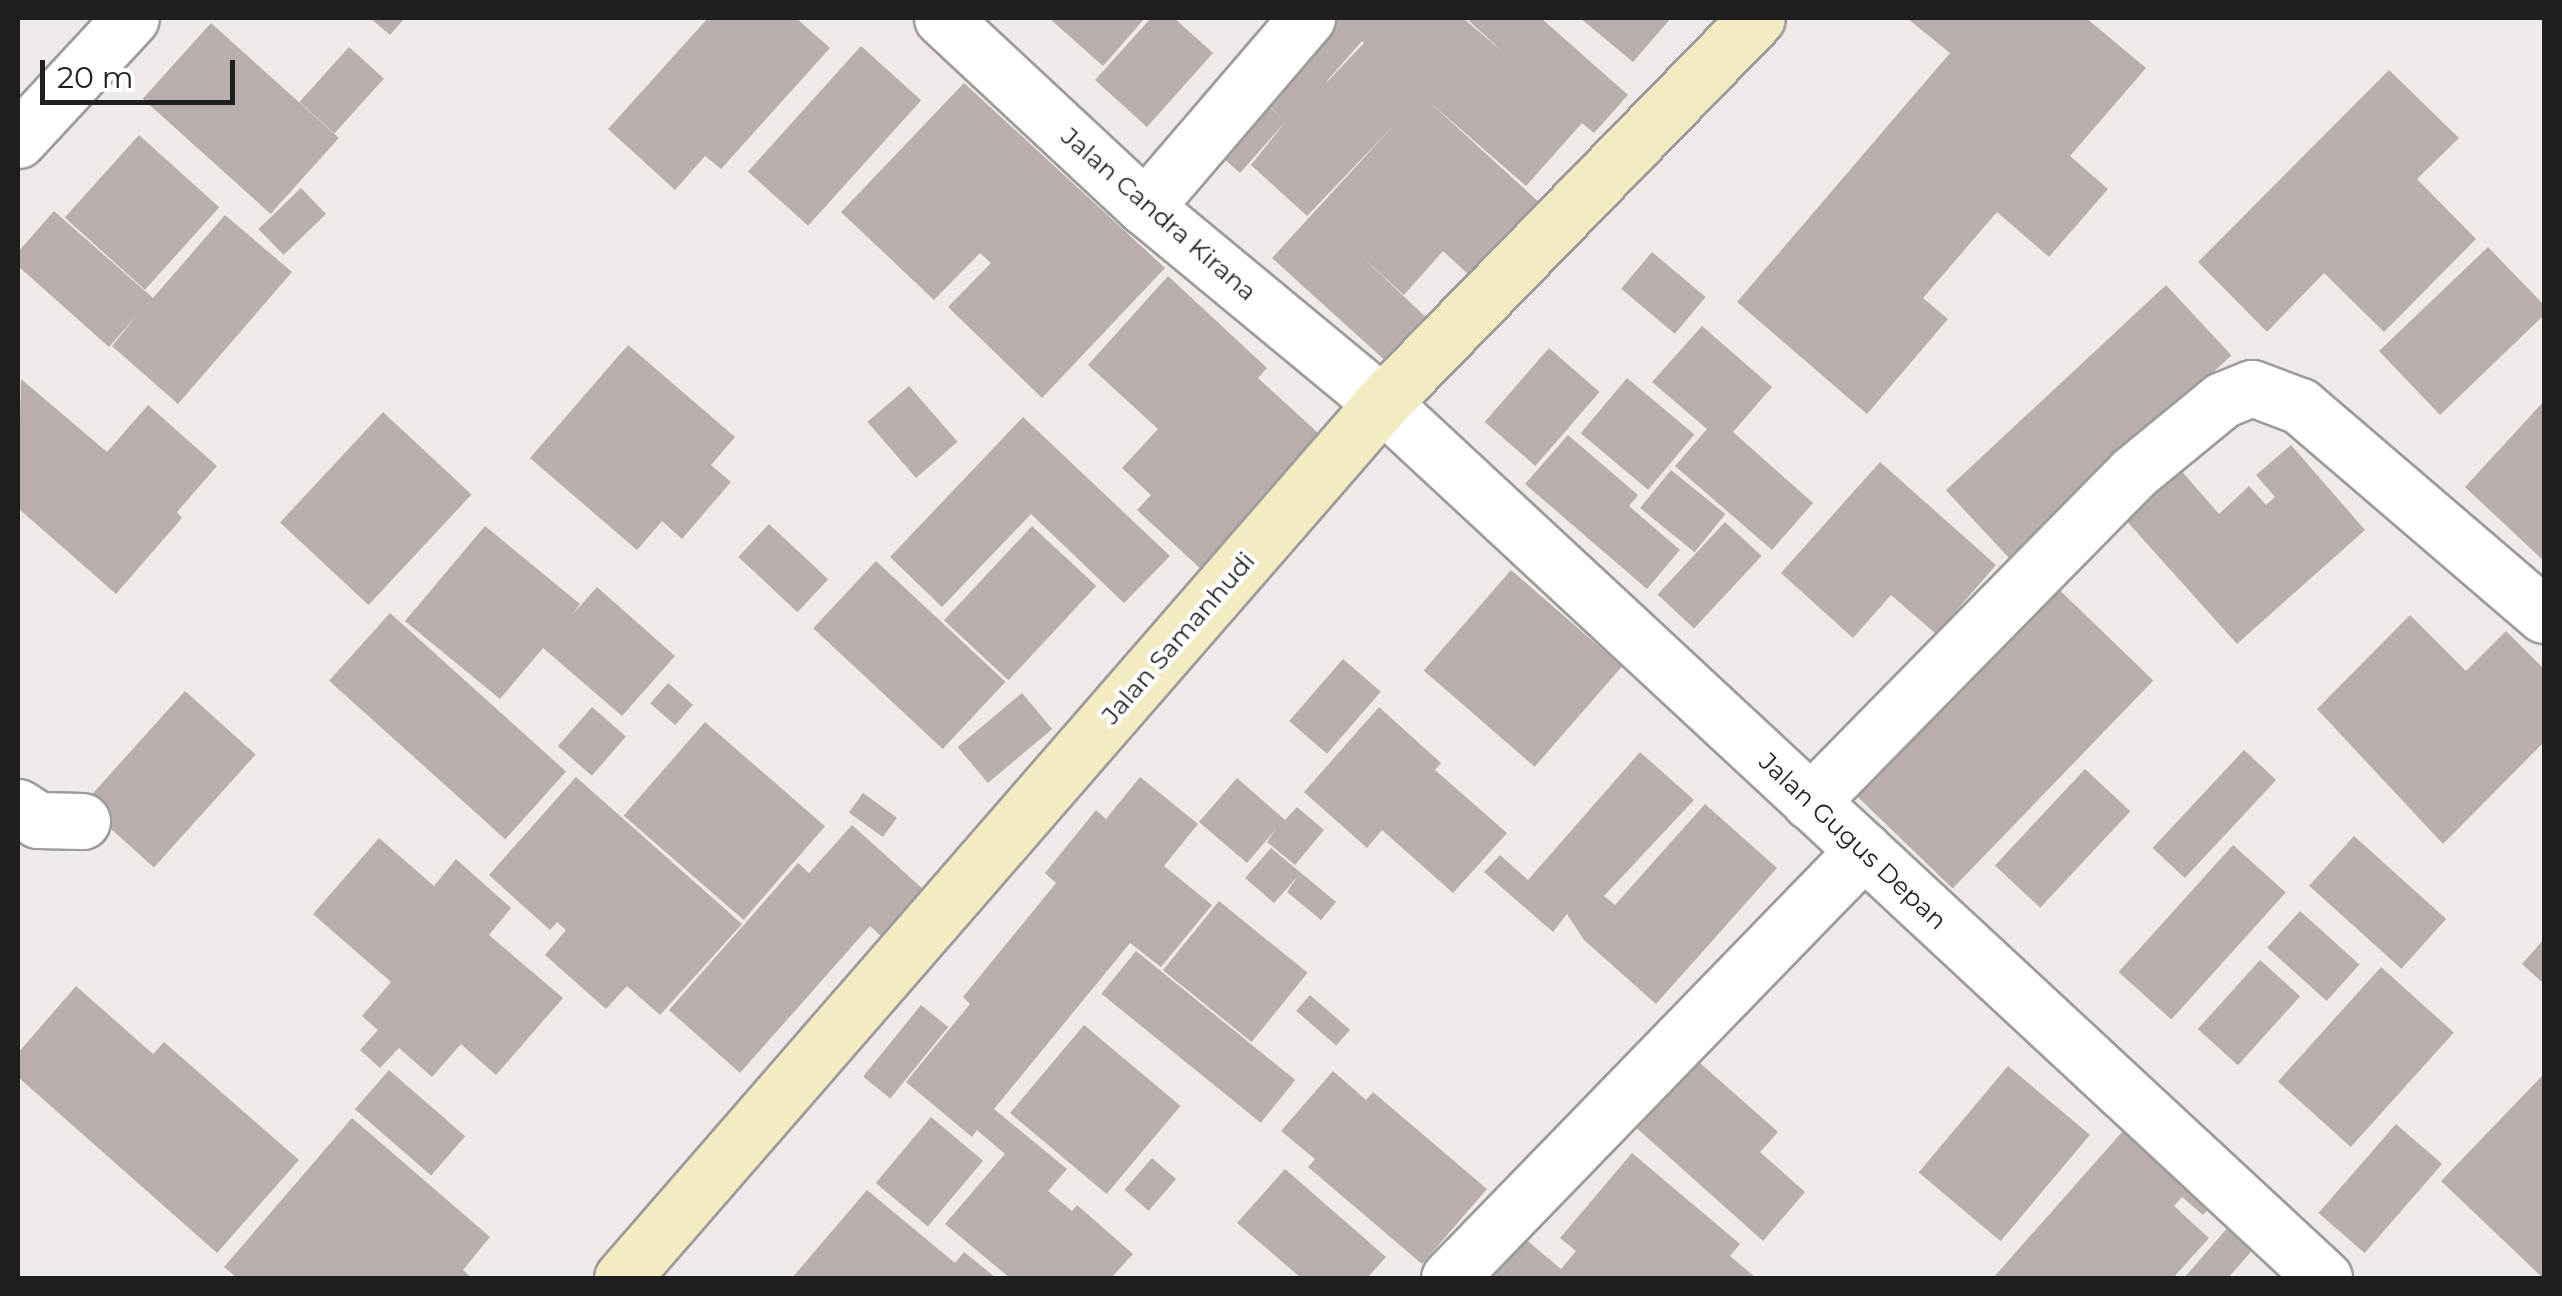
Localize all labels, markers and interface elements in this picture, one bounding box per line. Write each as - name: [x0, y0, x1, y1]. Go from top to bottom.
- scale bar: [45, 40, 240, 102]
- text: 20 m: [57, 59, 134, 96]
- street label: Jalan Candra Kirana: [1055, 121, 1263, 307]
- street label: Jalan Samanhudi: [1095, 546, 1261, 730]
- street label: Jalan Gugus Depan: [1753, 746, 1953, 936]

